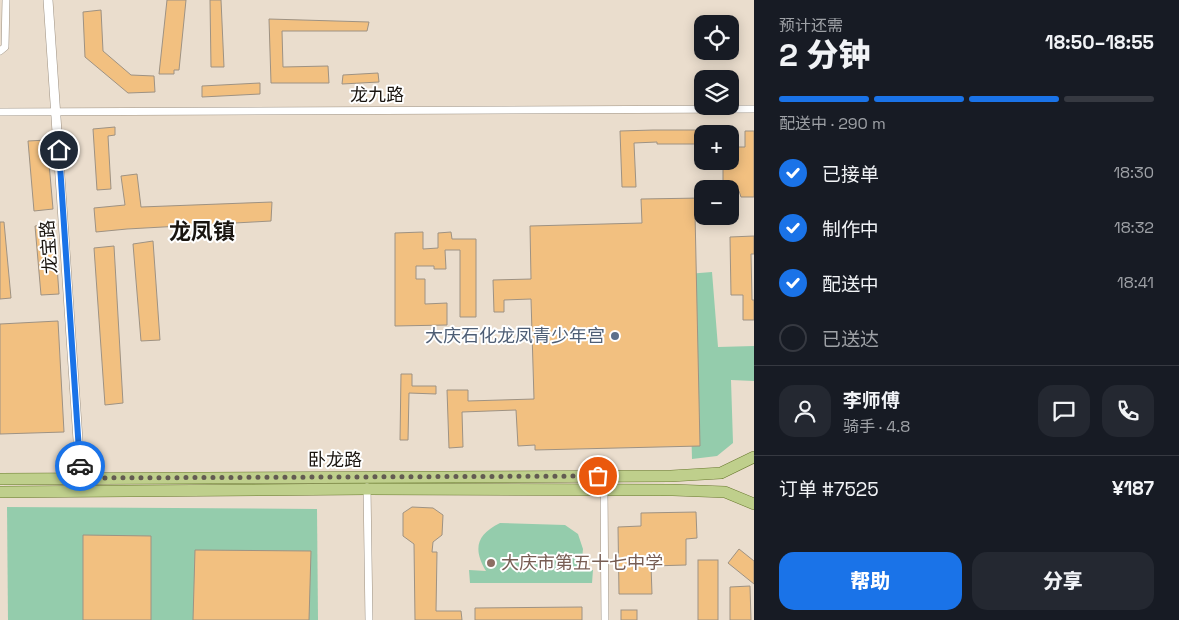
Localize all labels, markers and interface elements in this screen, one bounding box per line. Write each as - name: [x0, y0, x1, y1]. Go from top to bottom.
- map controls: [694, 15, 739, 225]
- button: locate: [694, 15, 739, 60]
- text: 预计还需: [779, 15, 843, 36]
- text: 18:50–18:55: [1045, 30, 1154, 55]
- text: 2 分钟: [779, 35, 870, 75]
- button: layers: [694, 70, 739, 115]
- street label: 龙九路: [350, 83, 404, 106]
- text: 配送中 · 290 m: [779, 113, 886, 134]
- button: +: [694, 125, 739, 170]
- pin: [38, 129, 80, 171]
- icon: home: [45, 136, 73, 164]
- icon: check: [779, 159, 807, 187]
- text: 已接单: [822, 162, 879, 187]
- text: 18:30: [1113, 162, 1154, 183]
- button: −: [694, 180, 739, 225]
- icon: check: [779, 214, 807, 242]
- district label: 龙凤镇: [169, 217, 235, 245]
- text: 制作中: [822, 217, 879, 242]
- text: 18:32: [1114, 217, 1154, 238]
- street label: 龙宝路: [35, 219, 62, 275]
- icon: check: [779, 269, 807, 297]
- text: 配送中: [822, 272, 879, 297]
- text: 18:41: [1117, 272, 1154, 293]
- place label: 大庆石化龙凤青少年宫: [425, 324, 605, 347]
- text: 已送达: [822, 327, 879, 352]
- marker: 大庆石化龙凤青少年宫: [609, 330, 621, 342]
- button: person: [779, 385, 831, 437]
- button: chat: [1038, 385, 1090, 437]
- button: phone: [1102, 385, 1154, 437]
- text: 李师傅: [843, 388, 900, 413]
- text: 骑手 · 4.8: [843, 416, 910, 437]
- courier: [55, 441, 105, 491]
- street label: 卧龙路: [308, 448, 362, 471]
- icon: car: [66, 452, 94, 480]
- pin: [577, 455, 619, 497]
- icon: bag: [584, 462, 612, 490]
- text: ¥187: [1112, 476, 1154, 501]
- text: 订单 #7525: [779, 477, 879, 502]
- place label: 大庆市第五十七中学: [501, 551, 663, 574]
- button: 帮助: [779, 552, 962, 610]
- button: 分享: [972, 552, 1154, 610]
- marker: 大庆市第五十七中学: [485, 557, 497, 569]

